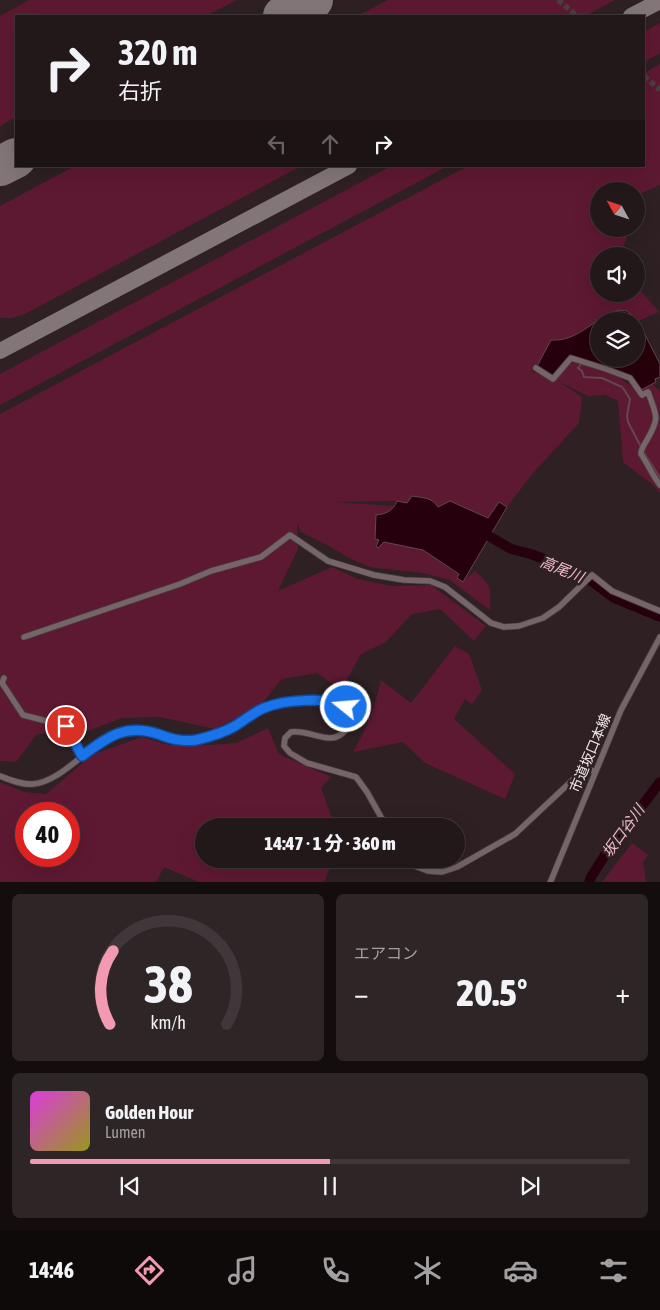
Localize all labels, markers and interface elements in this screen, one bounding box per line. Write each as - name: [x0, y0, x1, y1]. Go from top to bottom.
- text: 320 m: [118, 32, 197, 72]
- icon: right: [35, 35, 100, 100]
- text: 右折: [118, 78, 162, 104]
- icon: left: [263, 130, 291, 158]
- icon: ahead: [316, 130, 344, 158]
- icon: right: [369, 130, 397, 158]
- north arrow: [590, 182, 645, 238]
- map controls: [590, 182, 645, 367]
- button: sound: [590, 247, 645, 302]
- button: layers: [590, 312, 645, 367]
- water label: 高尾川: [538, 553, 588, 586]
- position arrow: [319, 680, 371, 732]
- pin: [45, 705, 87, 747]
- street label: 市道坂口本線: [566, 711, 614, 795]
- icon: arrive: [52, 712, 80, 740]
- water label: 坂口谷川: [598, 800, 649, 860]
- speed limit sign: 40: [15, 802, 80, 867]
- text: 14:47 · 1 分 · 360 m: [264, 832, 396, 854]
- text: エアコン: [354, 944, 418, 962]
- text: 38: [144, 954, 192, 1014]
- text: 20.5°: [457, 971, 527, 1014]
- text: −: [354, 977, 369, 1009]
- text: +: [615, 977, 630, 1009]
- text: km/h: [150, 1012, 186, 1033]
- text: Golden Hour: [105, 1101, 193, 1123]
- text: Lumen: [105, 1123, 145, 1141]
- icon: previous: [116, 1172, 144, 1200]
- icon: pause: [316, 1172, 344, 1200]
- icon: next: [516, 1172, 544, 1200]
- icon: directions: [132, 1253, 167, 1288]
- icon: music: [225, 1253, 260, 1288]
- icon: phone: [318, 1253, 353, 1288]
- icon: climate: [410, 1253, 445, 1288]
- icon: car: [503, 1253, 538, 1288]
- icon: filters: [596, 1253, 631, 1288]
- text: 14:46: [29, 1257, 74, 1283]

